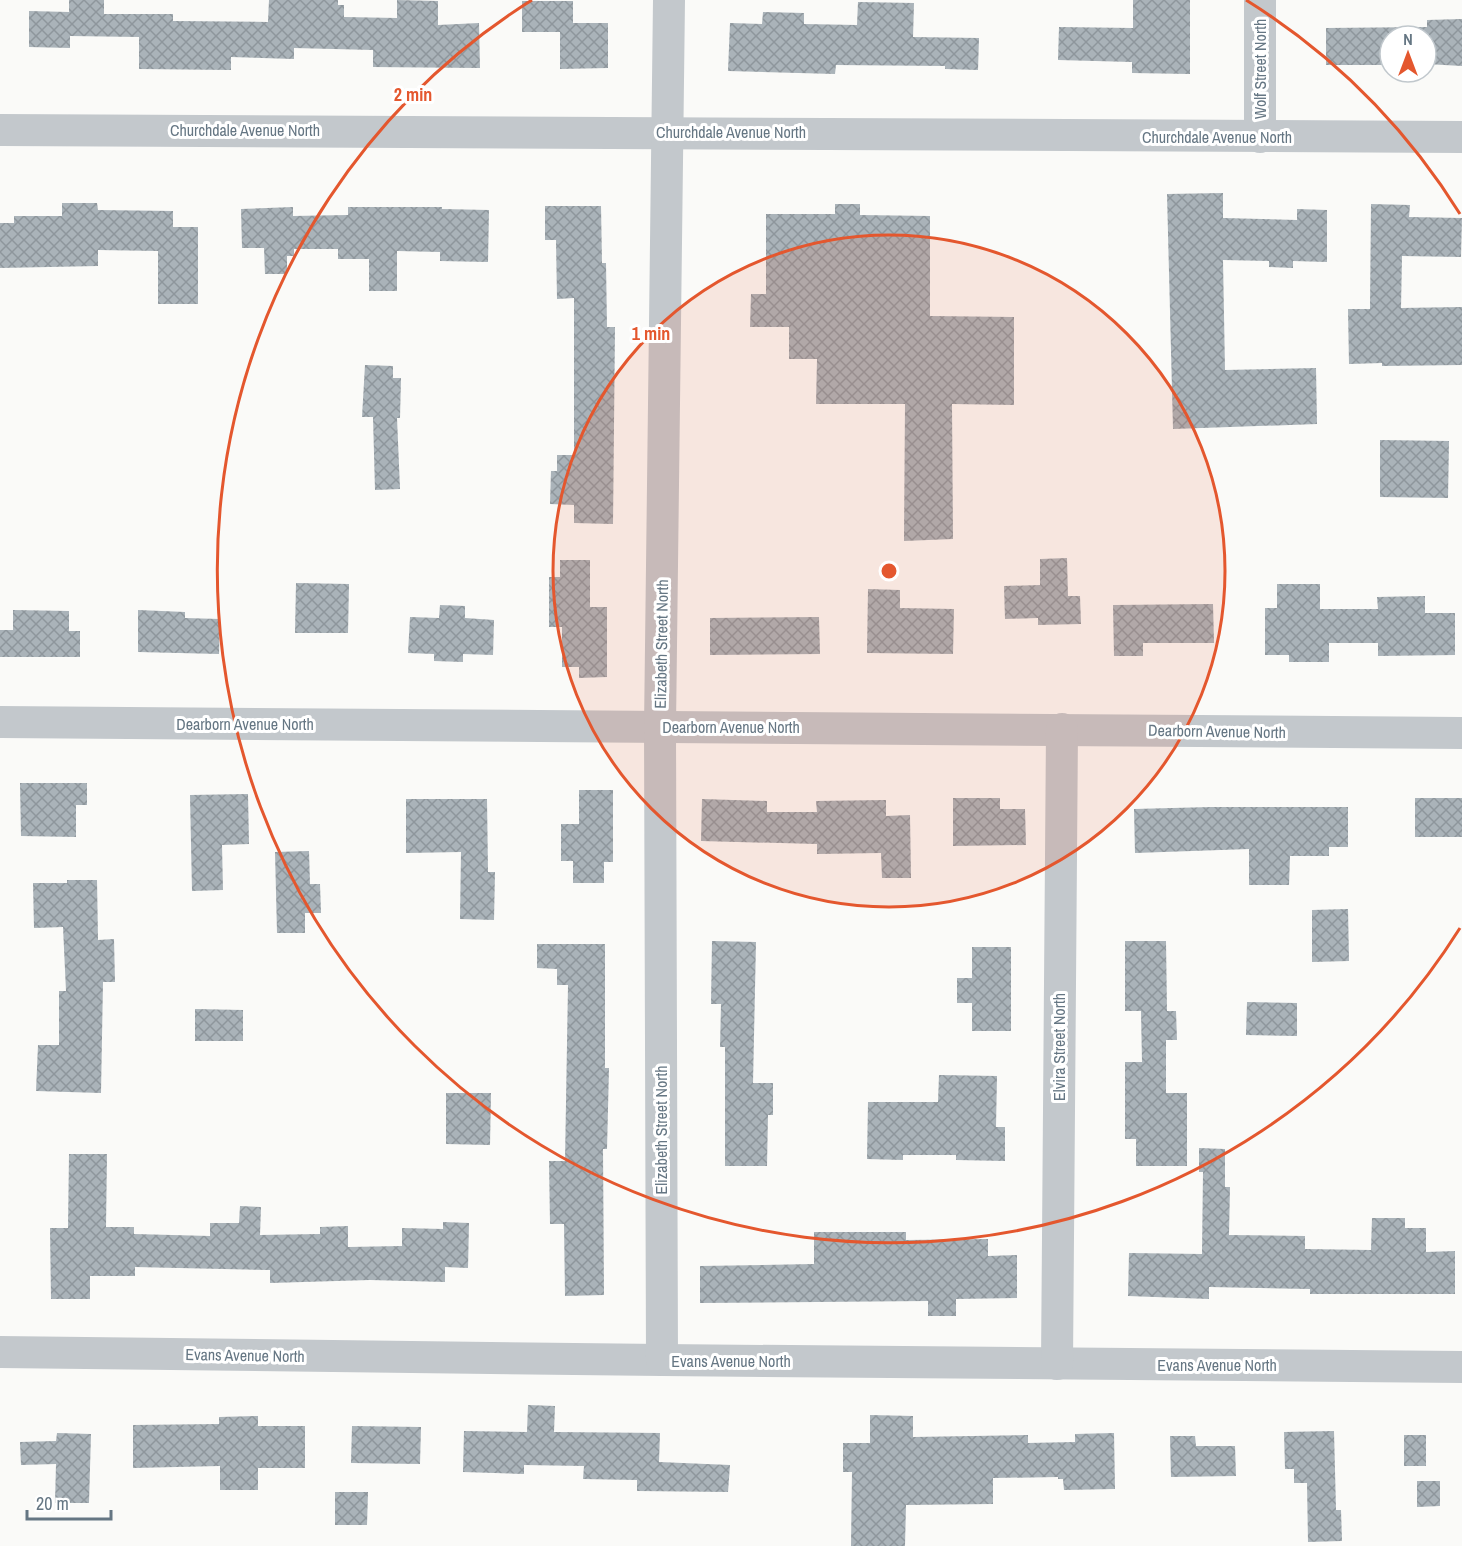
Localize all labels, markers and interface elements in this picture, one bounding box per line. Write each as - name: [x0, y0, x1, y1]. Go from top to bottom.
- street label: Wolf Street North: [1249, 19, 1271, 119]
- north arrow: [1378, 24, 1438, 84]
- text: N: [1403, 28, 1413, 50]
- text: 2 min: [394, 82, 432, 107]
- street label: Churchdale Avenue North: [170, 119, 320, 141]
- street label: Churchdale Avenue North: [656, 121, 806, 143]
- street label: Churchdale Avenue North: [1142, 126, 1292, 148]
- text: 1 min: [632, 321, 670, 346]
- centre of rings: [879, 561, 899, 581]
- street label: Elizabeth Street North: [649, 579, 673, 709]
- street label: Dearborn Avenue North: [176, 713, 314, 735]
- street label: Dearborn Avenue North: [662, 716, 800, 738]
- street label: Dearborn Avenue North: [1148, 719, 1286, 743]
- street label: Elvira Street North: [1048, 993, 1070, 1101]
- street label: Elizabeth Street North: [650, 1065, 672, 1195]
- street label: Evans Avenue North: [185, 1343, 305, 1367]
- street label: Evans Avenue North: [671, 1350, 791, 1372]
- street label: Evans Avenue North: [1157, 1354, 1277, 1376]
- scale bar: [27, 1483, 111, 1521]
- text: 20 m: [36, 1491, 69, 1516]

